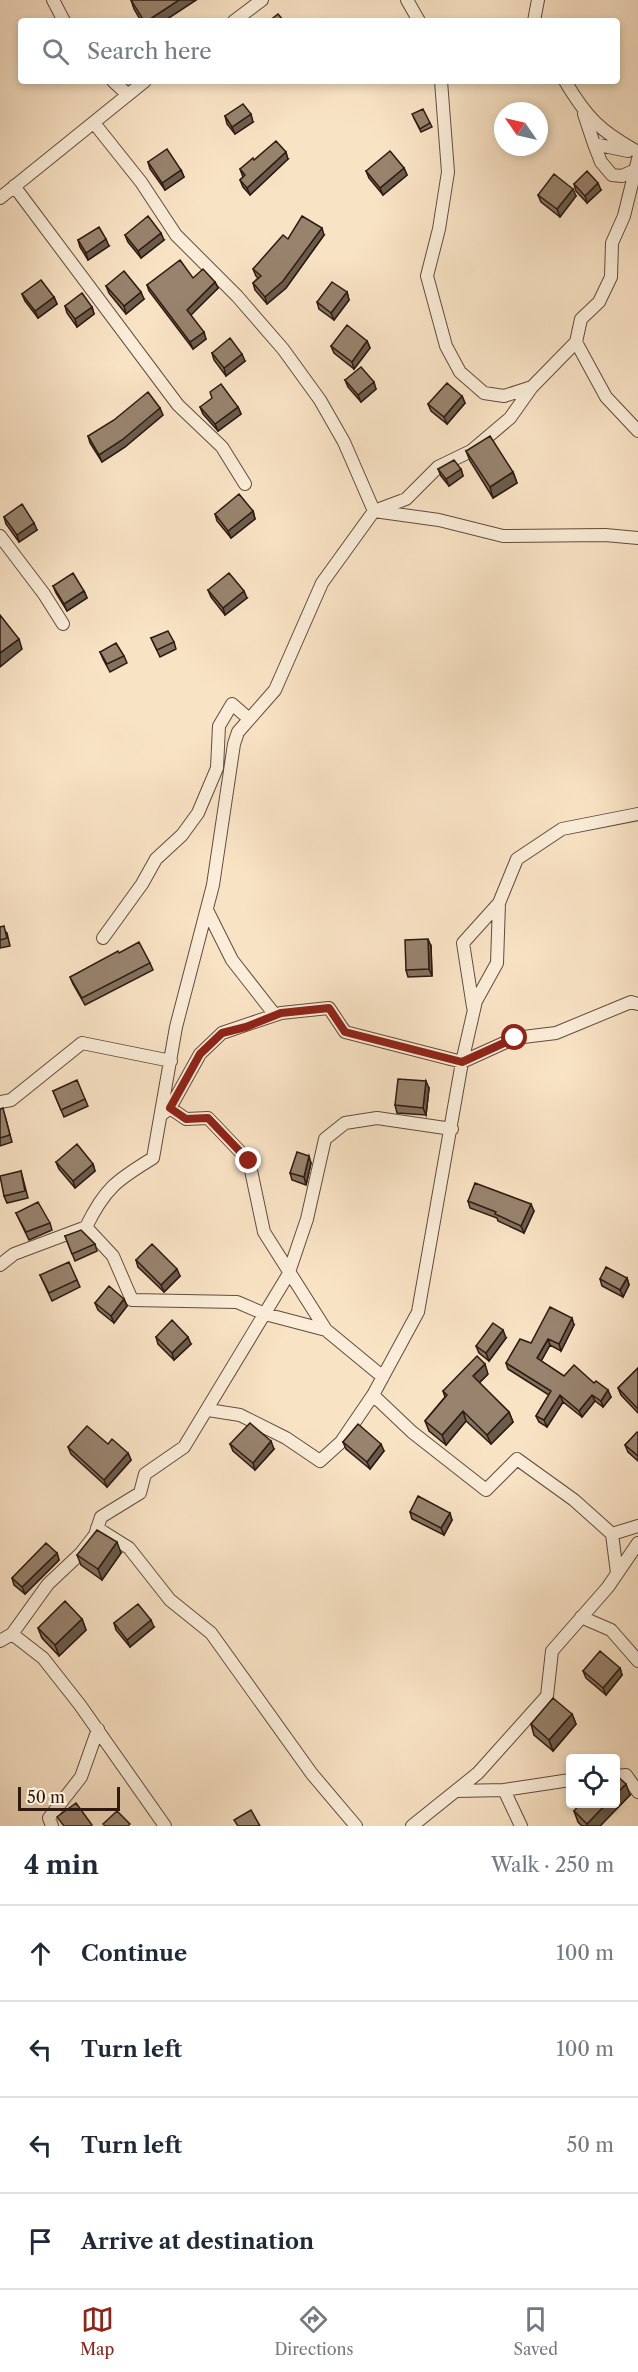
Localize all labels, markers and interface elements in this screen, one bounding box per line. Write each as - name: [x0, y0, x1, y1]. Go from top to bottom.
- search box: [18, 18, 620, 84]
- icon: search: [39, 35, 72, 68]
- text: Search here: [87, 38, 212, 65]
- north arrow: [494, 102, 548, 156]
- route start: [501, 1024, 527, 1050]
- route end: [235, 1147, 261, 1173]
- map controls: [566, 1754, 620, 1808]
- button: locate: [566, 1754, 620, 1808]
- scale bar: [18, 1784, 120, 1812]
- text: 50 m: [27, 1787, 65, 1807]
- text: 4 min: [24, 1849, 99, 1881]
- text: Walk · 250 m: [491, 1853, 614, 1877]
- icon: ahead: [24, 1937, 57, 1970]
- text: Continue: [81, 1940, 187, 1967]
- text: 100 m: [556, 1941, 614, 1965]
- icon: left: [24, 2033, 57, 2066]
- text: Turn left: [81, 2036, 182, 2063]
- text: 100 m: [556, 2037, 614, 2061]
- icon: left: [24, 2129, 57, 2162]
- text: Turn left: [81, 2132, 182, 2159]
- text: 50 m: [567, 2133, 614, 2157]
- icon: arrive: [24, 2225, 57, 2258]
- text: Arrive at destination: [81, 2228, 314, 2255]
- tab: Map: [80, 2303, 114, 2359]
- tab: Directions: [274, 2303, 353, 2359]
- tab: Saved: [514, 2303, 558, 2359]

